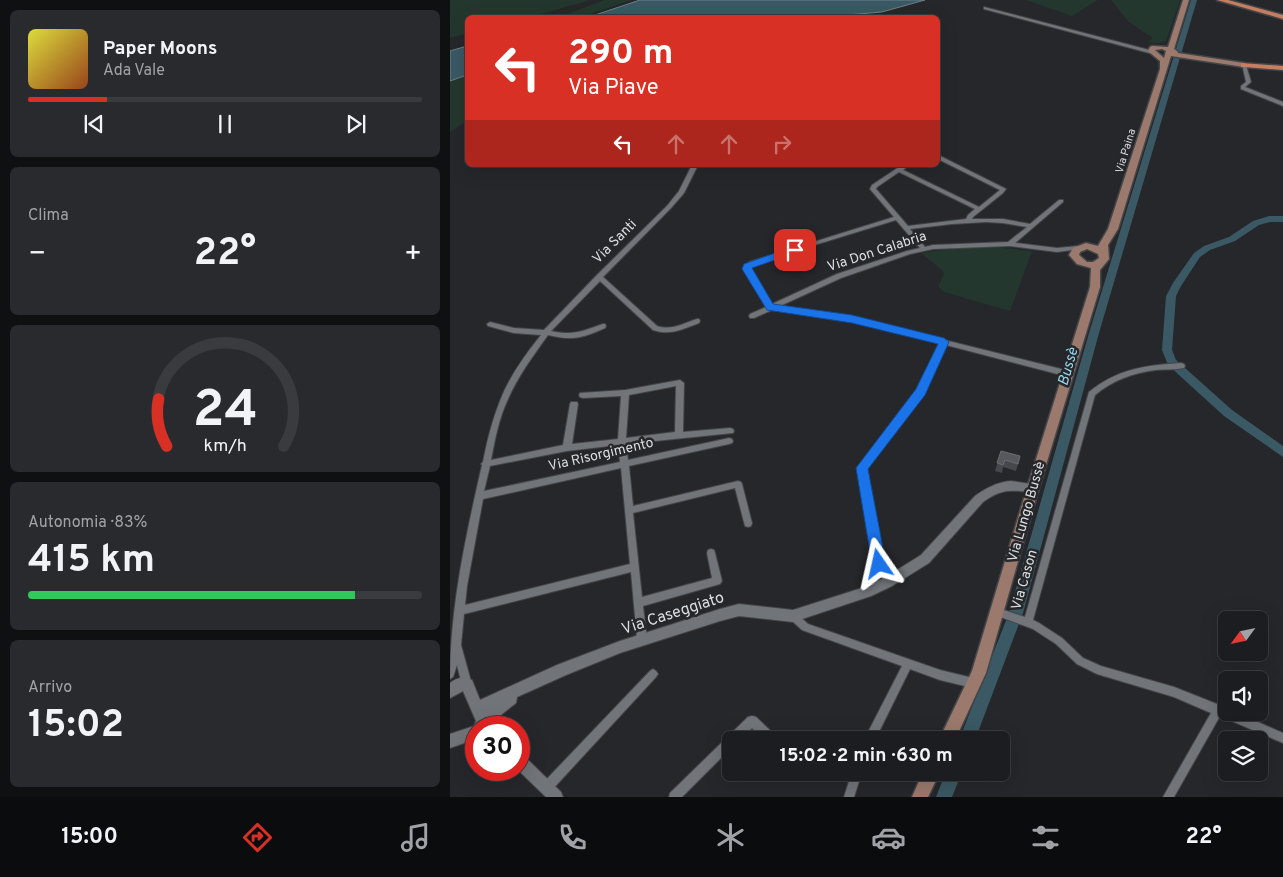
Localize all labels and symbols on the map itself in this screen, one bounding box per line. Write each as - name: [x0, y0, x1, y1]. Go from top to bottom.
- street label: Via Paina: [1113, 127, 1139, 175]
- street label: Via Santi: [589, 216, 641, 268]
- street label: Via Don Calabria: [825, 228, 929, 276]
- pin: [774, 229, 816, 271]
- water label: Bussè: [1055, 346, 1084, 388]
- street label: Via Risorgimento: [547, 435, 655, 475]
- street label: Via Lungo Bussè: [1005, 460, 1049, 564]
- position arrow: [852, 537, 904, 589]
- street label: Via Cason: [1008, 548, 1042, 612]
- street label: Via Caseggiato: [619, 588, 727, 640]
- north arrow: [1218, 611, 1268, 661]
- speed limit sign: 30: [465, 716, 530, 781]

